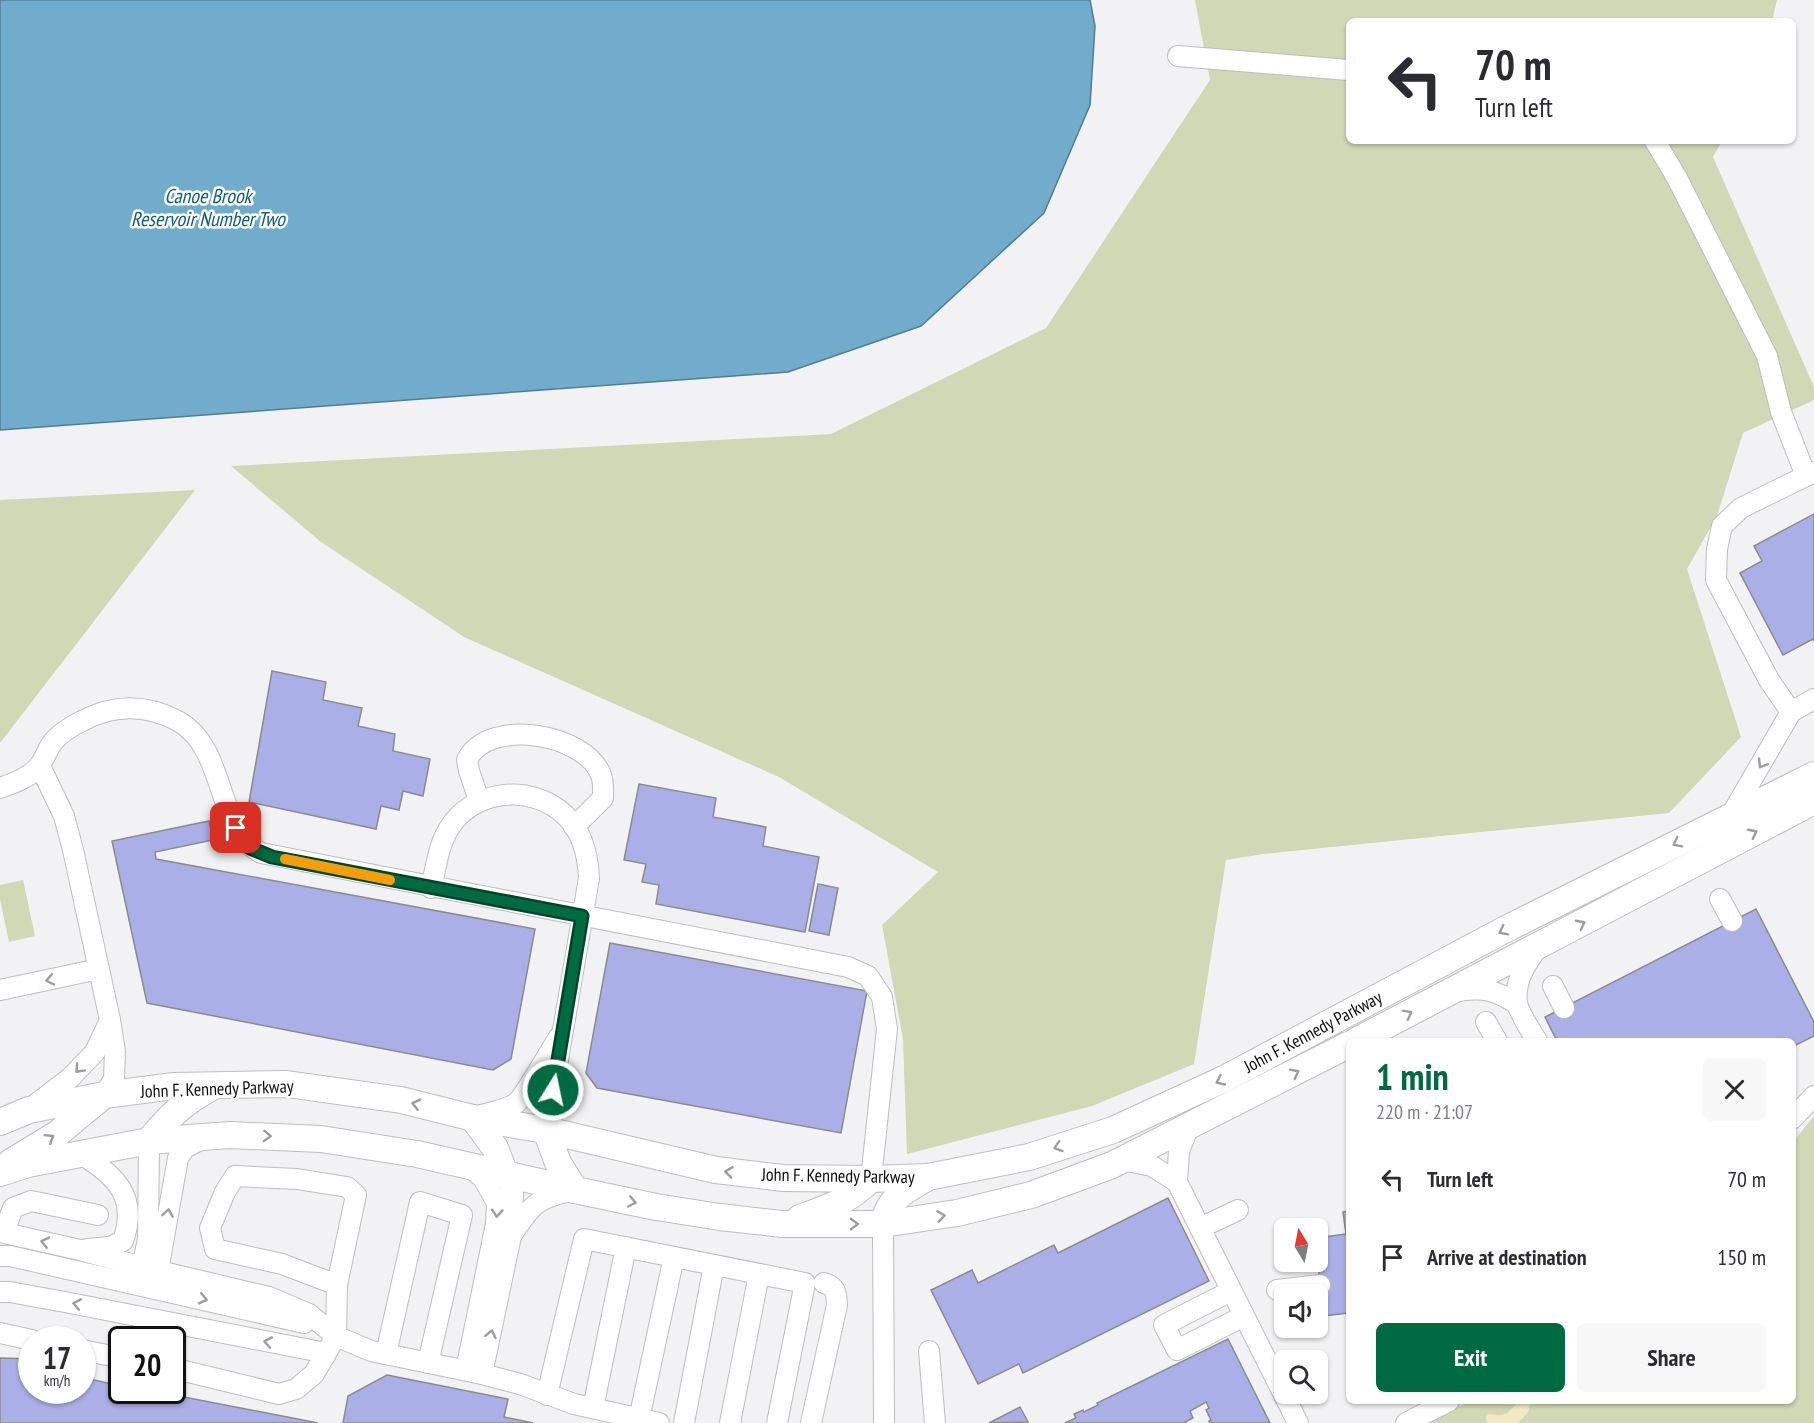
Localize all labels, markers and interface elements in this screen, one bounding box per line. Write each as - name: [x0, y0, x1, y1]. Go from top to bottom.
- text: 70 m: [1475, 37, 1552, 92]
- icon: left: [1376, 42, 1454, 120]
- text: Turn left: [1475, 90, 1553, 124]
- water label: Canoe Brook Reservoir Number Two: [131, 183, 286, 232]
- one-way arrow: [1758, 757, 1770, 768]
- pin: [210, 802, 261, 853]
- icon: arrive: [219, 811, 252, 844]
- one-way arrow: [1747, 829, 1758, 840]
- one-way arrow: [1673, 836, 1684, 848]
- one-way arrow: [1575, 920, 1585, 931]
- one-way arrow: [1498, 923, 1509, 935]
- one-way arrow: [45, 972, 55, 985]
- street label: John F. Kennedy Parkway: [1239, 985, 1386, 1078]
- one-way arrow: [1402, 1010, 1412, 1021]
- text: 1 min: [1376, 1053, 1449, 1100]
- position arrow: [521, 1058, 585, 1122]
- button: close: [1703, 1058, 1766, 1121]
- one-way arrow: [75, 1062, 86, 1072]
- one-way arrow: [1289, 1068, 1300, 1080]
- street label: John F. Kennedy Parkway: [139, 1074, 294, 1103]
- one-way arrow: [1215, 1074, 1226, 1086]
- one-way arrow: [411, 1098, 421, 1111]
- text: 220 m · 21:07: [1376, 1099, 1473, 1125]
- one-way arrow: [262, 1130, 271, 1143]
- one-way arrow: [44, 1133, 54, 1145]
- one-way arrow: [1053, 1140, 1064, 1153]
- street label: John F. Kennedy Parkway: [760, 1163, 915, 1188]
- icon: left: [1376, 1163, 1409, 1196]
- text: Turn left: [1427, 1165, 1493, 1193]
- text: 70 m: [1727, 1165, 1766, 1193]
- one-way arrow: [724, 1166, 733, 1179]
- one-way arrow: [627, 1195, 637, 1208]
- one-way arrow: [161, 1209, 173, 1218]
- one-way arrow: [490, 1209, 503, 1218]
- one-way arrow: [936, 1210, 945, 1222]
- one-way arrow: [849, 1218, 858, 1230]
- north arrow: [1274, 1218, 1328, 1272]
- map controls: [1274, 1218, 1328, 1404]
- one-way arrow: [40, 1236, 50, 1249]
- icon: arrive: [1376, 1241, 1409, 1274]
- text: Arrive at destination: [1427, 1243, 1587, 1271]
- text: 150 m: [1717, 1243, 1766, 1271]
- button: sound: [1274, 1284, 1328, 1338]
- one-way arrow: [198, 1292, 208, 1305]
- one-way arrow: [72, 1298, 82, 1311]
- button: Exit: [1376, 1323, 1565, 1392]
- button: Share: [1577, 1323, 1766, 1392]
- speed limit sign: 20: [108, 1326, 186, 1404]
- one-way arrow: [484, 1329, 497, 1339]
- one-way arrow: [264, 1336, 274, 1349]
- text: 17: [43, 1338, 71, 1377]
- button: search: [1274, 1350, 1328, 1404]
- text: km/h: [44, 1371, 70, 1390]

